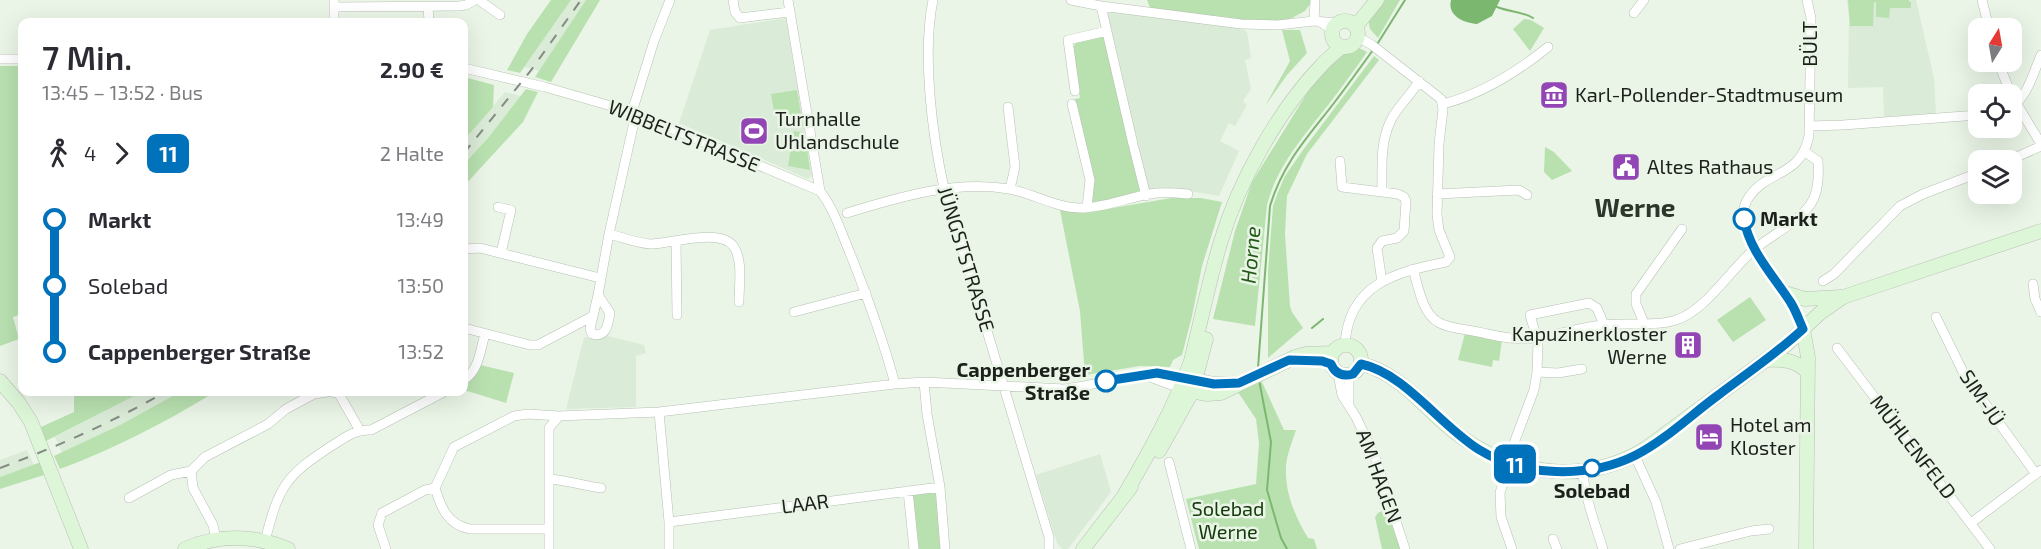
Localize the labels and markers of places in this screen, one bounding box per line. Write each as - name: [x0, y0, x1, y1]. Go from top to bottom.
- museum icon: Karl-Pollender-Stadtmuseum: [1538, 79, 1570, 111]
- place label: Karl-Pollender-Stadtmuseum: [1575, 82, 1843, 106]
- place label: Turnhalle Uhlandschule: [775, 106, 900, 153]
- sports icon: Turnhalle Uhlandschule: [738, 115, 770, 147]
- public building icon: Altes Rathaus: [1610, 151, 1642, 183]
- place label: Altes Rathaus: [1647, 154, 1773, 178]
- place label: Markt: [1760, 206, 1818, 230]
- marker: Markt: [1733, 208, 1755, 230]
- place label: Kapuzinerkloster Werne: [1512, 321, 1667, 368]
- building icon: Kapuzinerkloster Werne: [1672, 329, 1704, 361]
- place label: Cappenberger Straße: [957, 357, 1090, 404]
- marker: Cappenberger Straße: [1095, 370, 1117, 392]
- place label: Hotel am Kloster: [1730, 412, 1811, 459]
- hotel icon: Hotel am Kloster: [1693, 421, 1725, 453]
- marker: Solebad: [1583, 459, 1601, 477]
- place label: Solebad: [1554, 478, 1630, 502]

